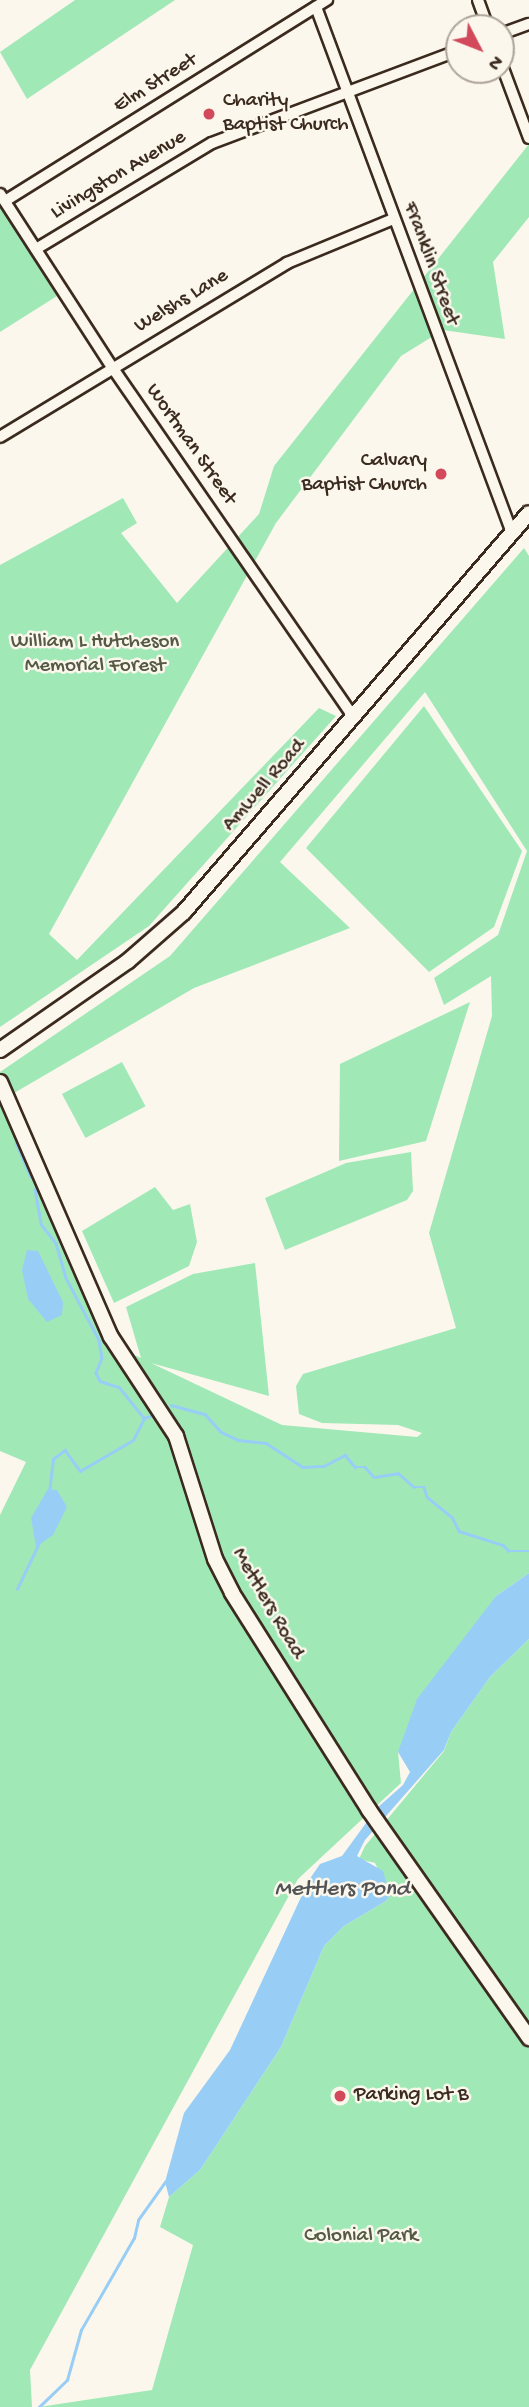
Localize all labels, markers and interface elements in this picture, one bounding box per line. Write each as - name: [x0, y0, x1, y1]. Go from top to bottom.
- north arrow: [445, 14, 515, 84]
- street label: Elm Street: [110, 49, 202, 119]
- text: N: [482, 50, 507, 74]
- place label: Charity Baptist Church: [223, 89, 348, 139]
- marker: Charity Baptist Church: [201, 106, 217, 122]
- street label: Livingston Avenue: [47, 126, 191, 226]
- street label: Franklin Street: [396, 199, 464, 329]
- street label: Welshs Lane: [130, 264, 234, 340]
- street label: Wortman Street: [139, 380, 241, 510]
- place label: Calvary Baptist Church: [302, 449, 427, 499]
- marker: Calvary Baptist Church: [433, 466, 449, 482]
- park label: William L Hutcheson Memorial Forest: [11, 630, 179, 680]
- street label: Amwell Road: [218, 735, 312, 837]
- street label: Mettlers Road: [225, 1544, 309, 1664]
- water label: Mettlers Pond: [275, 1876, 409, 1904]
- place label: Parking Lot B: [354, 2083, 468, 2109]
- marker: Parking Lot B: [332, 2088, 348, 2104]
- park label: Colonial Park: [304, 2224, 418, 2250]

